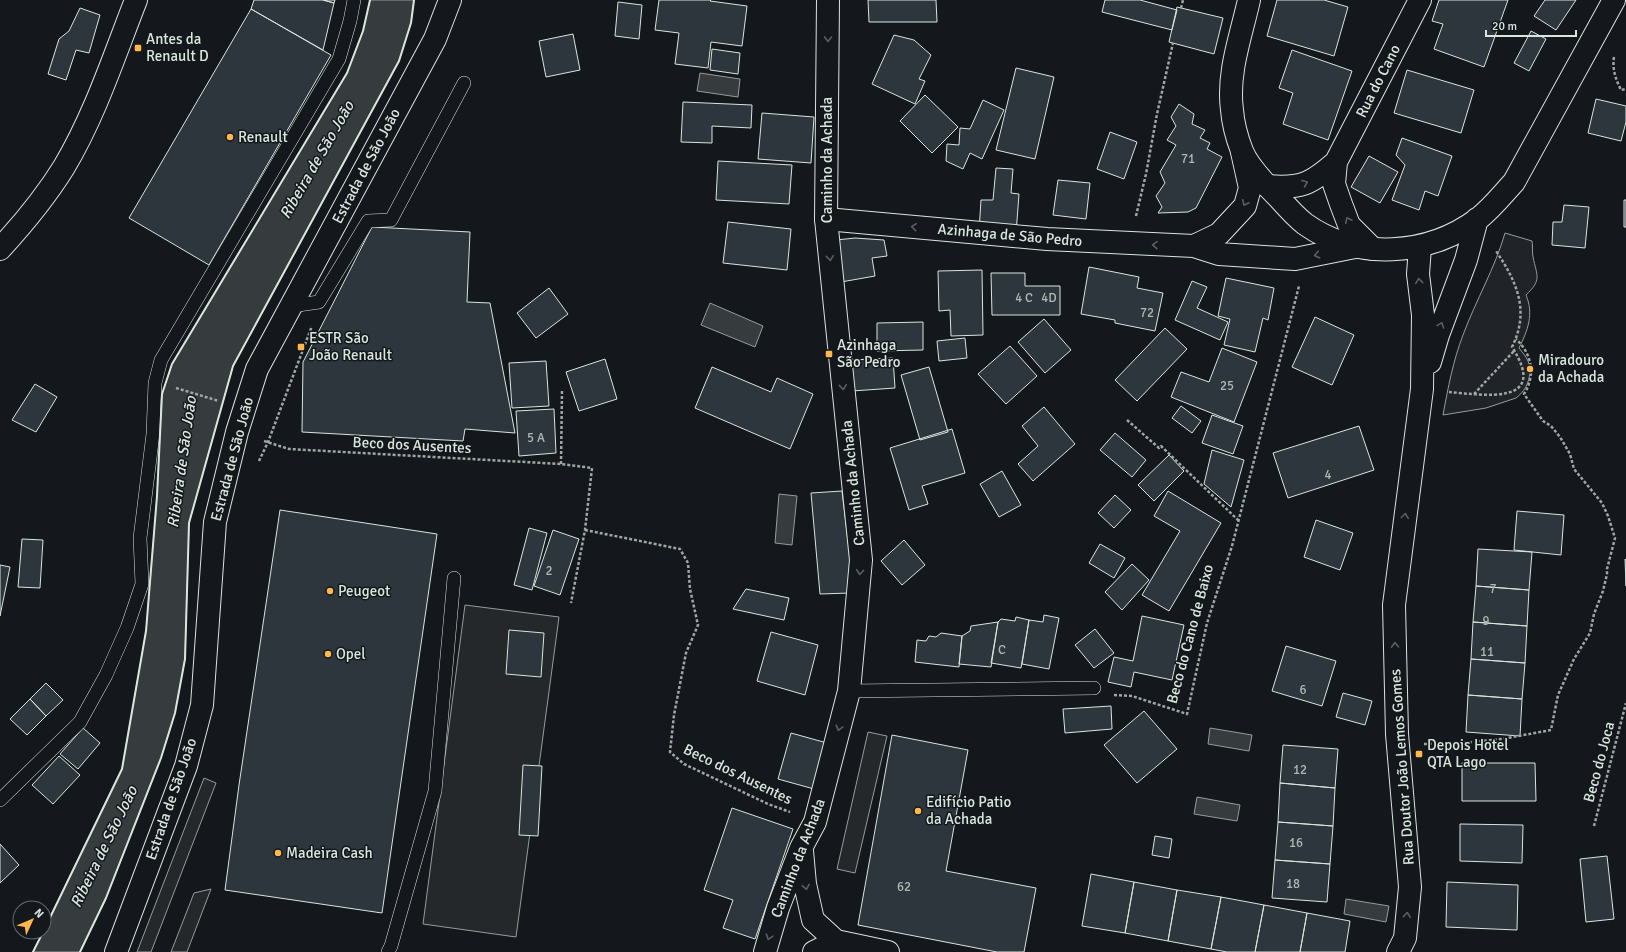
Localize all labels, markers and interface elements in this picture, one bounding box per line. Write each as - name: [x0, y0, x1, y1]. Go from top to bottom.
- scale bar: [1486, 12, 1576, 38]
- text: 20 m: [1492, 19, 1517, 34]
- place label: Antes da Renault D: [146, 30, 209, 65]
- one-way arrow: [823, 36, 832, 42]
- street label: Rua do Cano: [1352, 41, 1404, 120]
- marker: Antes da Renault D: [133, 43, 143, 53]
- water label: Ribeira de São João: [275, 97, 359, 222]
- street label: Caminho da Achada: [818, 97, 836, 223]
- street label: Estrada de São João: [328, 105, 404, 227]
- place label: Renault: [238, 128, 288, 146]
- marker: Renault: [225, 132, 235, 142]
- house number: 71: [1181, 151, 1195, 167]
- one-way arrow: [1301, 180, 1308, 188]
- one-way arrow: [1242, 199, 1250, 206]
- one-way arrow: [1345, 217, 1353, 224]
- street label: Azinhaga de São Pedro: [937, 220, 1083, 250]
- one-way arrow: [911, 223, 917, 232]
- one-way arrow: [1152, 241, 1158, 249]
- one-way arrow: [1314, 250, 1320, 258]
- one-way arrow: [825, 255, 834, 261]
- one-way arrow: [1415, 278, 1424, 284]
- house number: 4 C: [1015, 290, 1033, 306]
- house number: 4D: [1041, 290, 1057, 306]
- house number: 72: [1140, 305, 1154, 321]
- one-way arrow: [1437, 322, 1445, 329]
- place label: ESTR São João Renault: [309, 329, 392, 364]
- place label: Azinhaga São Pedro: [837, 336, 901, 371]
- marker: ESTR São João Renault: [296, 342, 306, 352]
- marker: Azinhaga São Pedro: [824, 349, 834, 359]
- place label: Miradouro da Achada: [1538, 351, 1604, 386]
- marker: Miradouro da Achada: [1525, 364, 1535, 374]
- house number: 25: [1220, 378, 1234, 394]
- one-way arrow: [838, 384, 847, 390]
- water label: Ribeira de São João: [163, 394, 201, 529]
- street label: Estrada de São João: [207, 395, 257, 523]
- street label: Caminho da Achada: [837, 419, 869, 547]
- house number: 5 A: [527, 430, 545, 446]
- street label: Beco dos Ausentes: [352, 433, 472, 457]
- house number: 4: [1324, 467, 1332, 483]
- one-way arrow: [1400, 513, 1409, 519]
- street label: Beco do Cano de Baixo: [1163, 562, 1217, 706]
- house number: 2: [545, 563, 553, 579]
- one-way arrow: [855, 569, 864, 575]
- house number: 7: [1489, 581, 1497, 597]
- place label: Peugeot: [338, 582, 390, 600]
- marker: Peugeot: [325, 586, 335, 596]
- house number: 9: [1482, 613, 1490, 629]
- house number: C: [998, 642, 1006, 658]
- one-way arrow: [1391, 642, 1399, 648]
- house number: 11: [1480, 644, 1494, 660]
- place label: Opel: [336, 645, 366, 663]
- marker: Opel: [323, 649, 333, 659]
- street label: Rua Doutor João Lemos Gomes: [1386, 668, 1418, 866]
- house number: 6: [1299, 682, 1307, 698]
- street label: Beco do Joca: [1580, 720, 1618, 804]
- one-way arrow: [836, 725, 844, 732]
- street label: Estrada de São João: [142, 736, 200, 862]
- place label: Depois Hotel QTA Lago: [1427, 736, 1509, 771]
- street label: Beco dos Ausentes: [681, 740, 796, 808]
- marker: Depois Hotel QTA Lago: [1414, 749, 1424, 759]
- house number: 12: [1293, 762, 1307, 778]
- water label: Ribeira de São João: [66, 782, 142, 911]
- place label: Edifício Patio da Achada: [926, 793, 1011, 828]
- street label: Caminho da Achada: [767, 796, 829, 920]
- marker: Edifício Patio da Achada: [913, 806, 923, 816]
- house number: 16: [1289, 835, 1303, 851]
- place label: Madeira Cash: [286, 844, 373, 862]
- marker: Madeira Cash: [273, 848, 283, 858]
- house number: 18: [1286, 876, 1300, 892]
- house number: 62: [897, 879, 911, 895]
- one-way arrow: [801, 883, 810, 890]
- north arrow: [12, 900, 52, 940]
- text: N: [31, 906, 46, 921]
- one-way arrow: [1402, 911, 1411, 918]
- one-way arrow: [765, 933, 774, 940]

